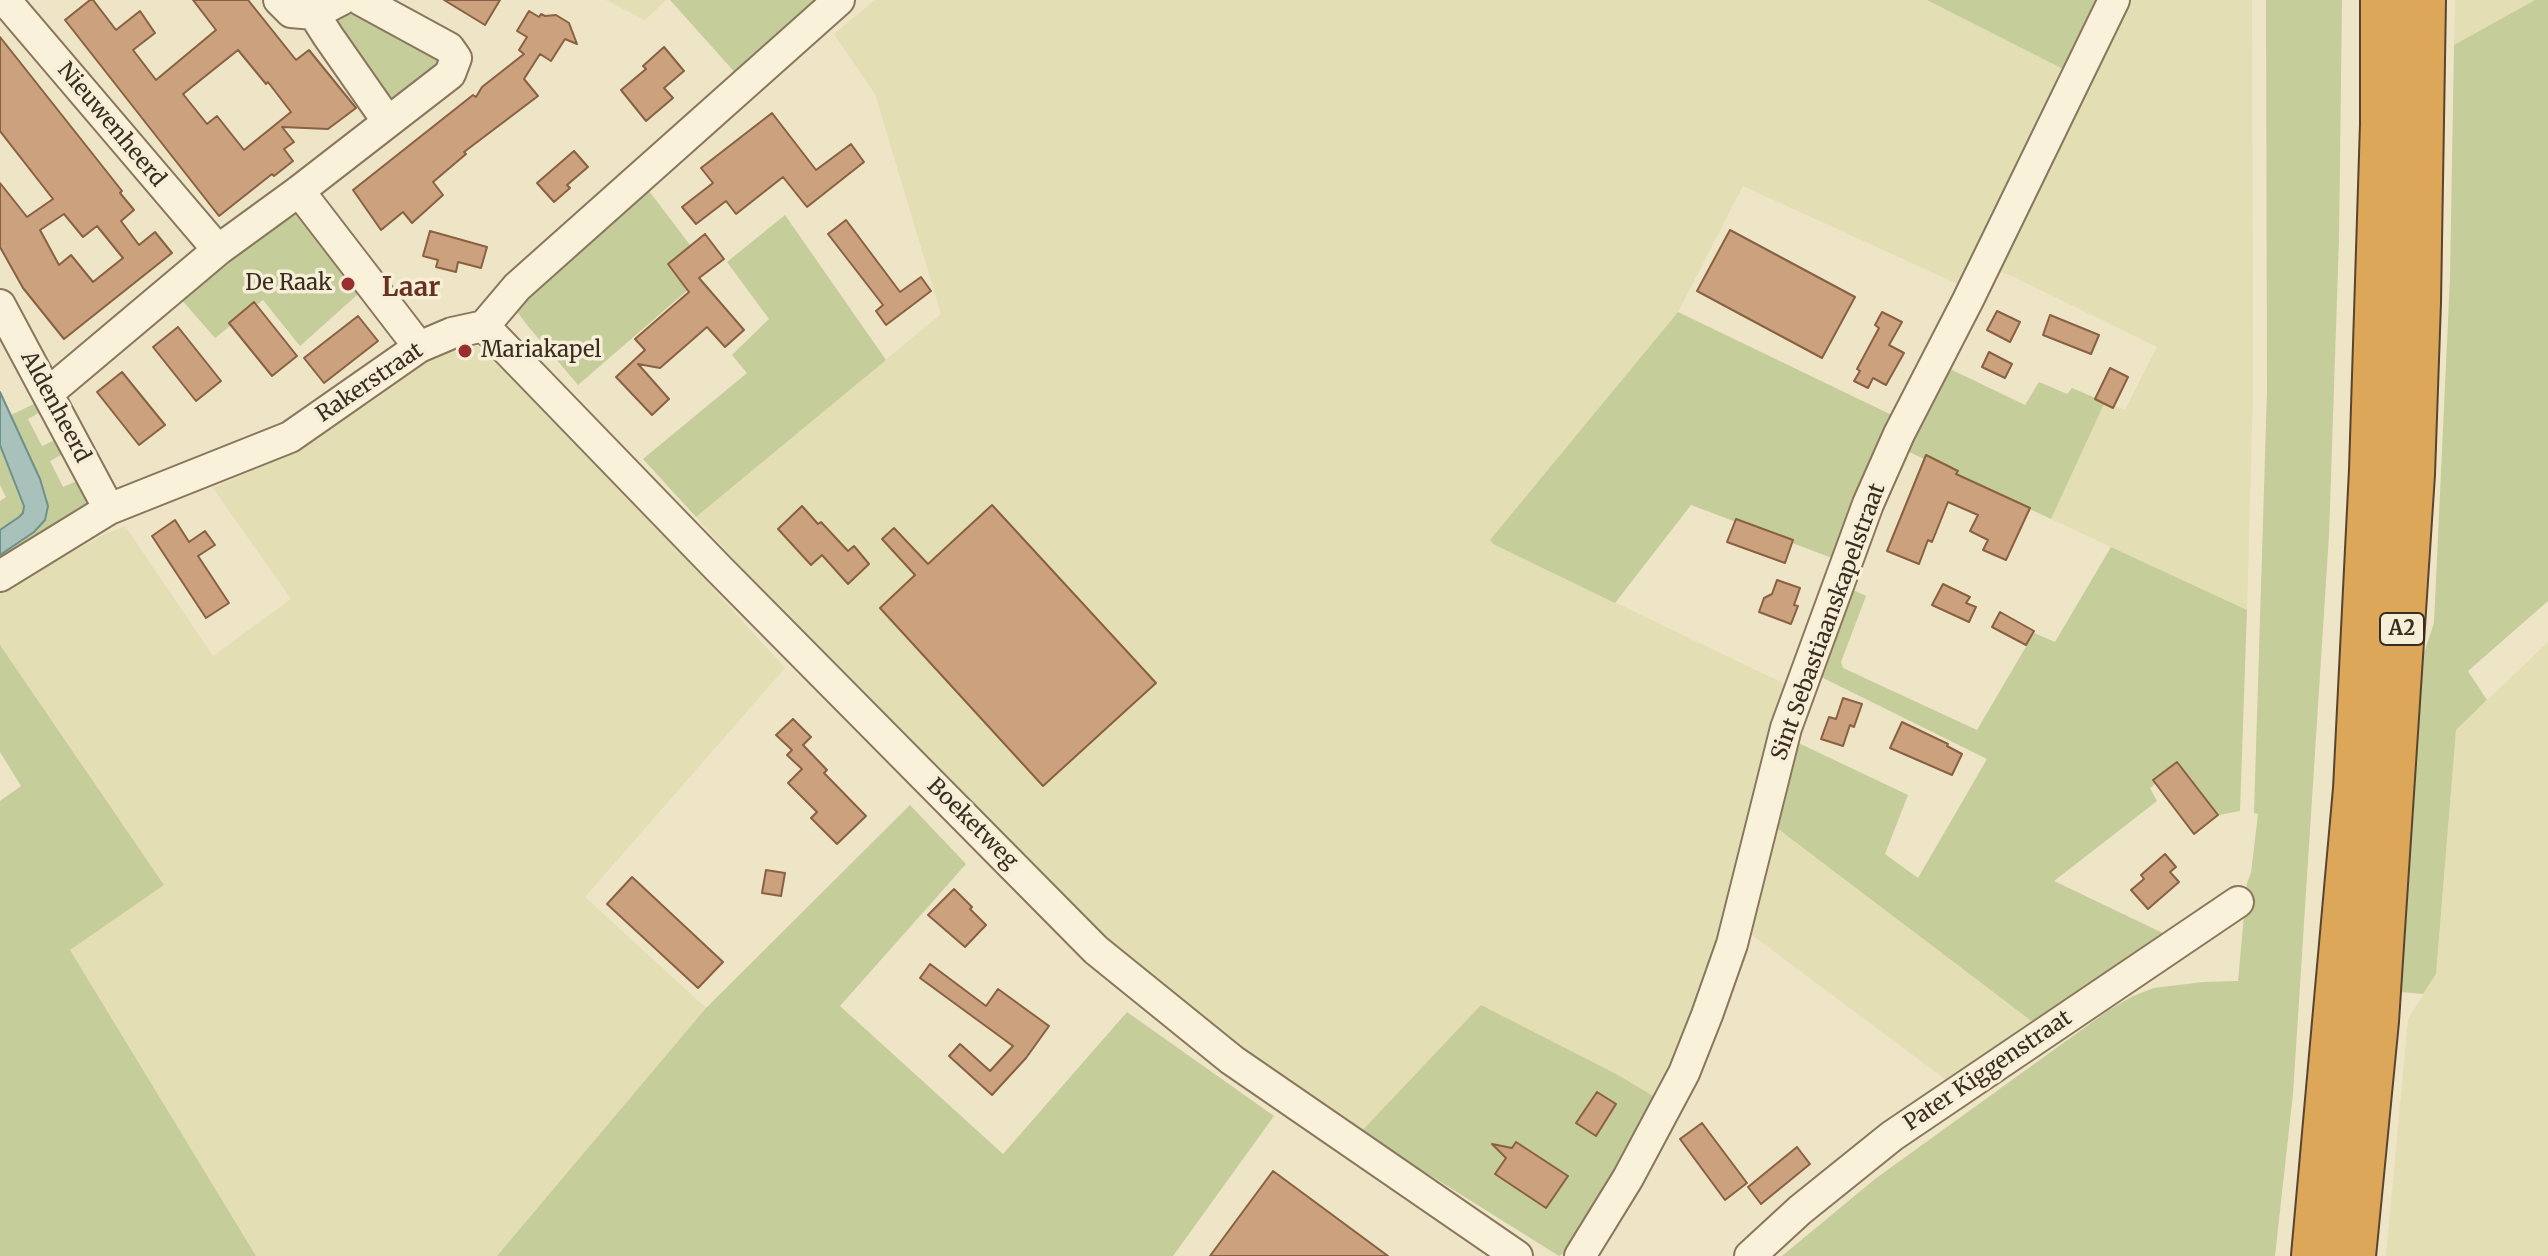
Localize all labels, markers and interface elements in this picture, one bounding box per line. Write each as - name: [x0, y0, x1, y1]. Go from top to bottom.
- street label: Nieuwenheerd: [51, 58, 171, 192]
- place label: De Raak: [245, 271, 332, 297]
- district label: Laar: [382, 273, 440, 305]
- marker: De Raak: [339, 275, 357, 293]
- street label: Rakerstraat: [312, 338, 428, 428]
- place label: Mariakapel: [481, 338, 601, 364]
- marker: Mariakapel: [456, 342, 474, 360]
- street label: Aldenheerd: [15, 347, 95, 467]
- street label: Sint Sebastiaanskapelstraat: [1767, 480, 1891, 764]
- road number: A2: [2380, 613, 2424, 645]
- street label: Boeketweg: [921, 773, 1023, 875]
- street label: Pater Kiggenstraat: [1899, 1005, 2077, 1137]

